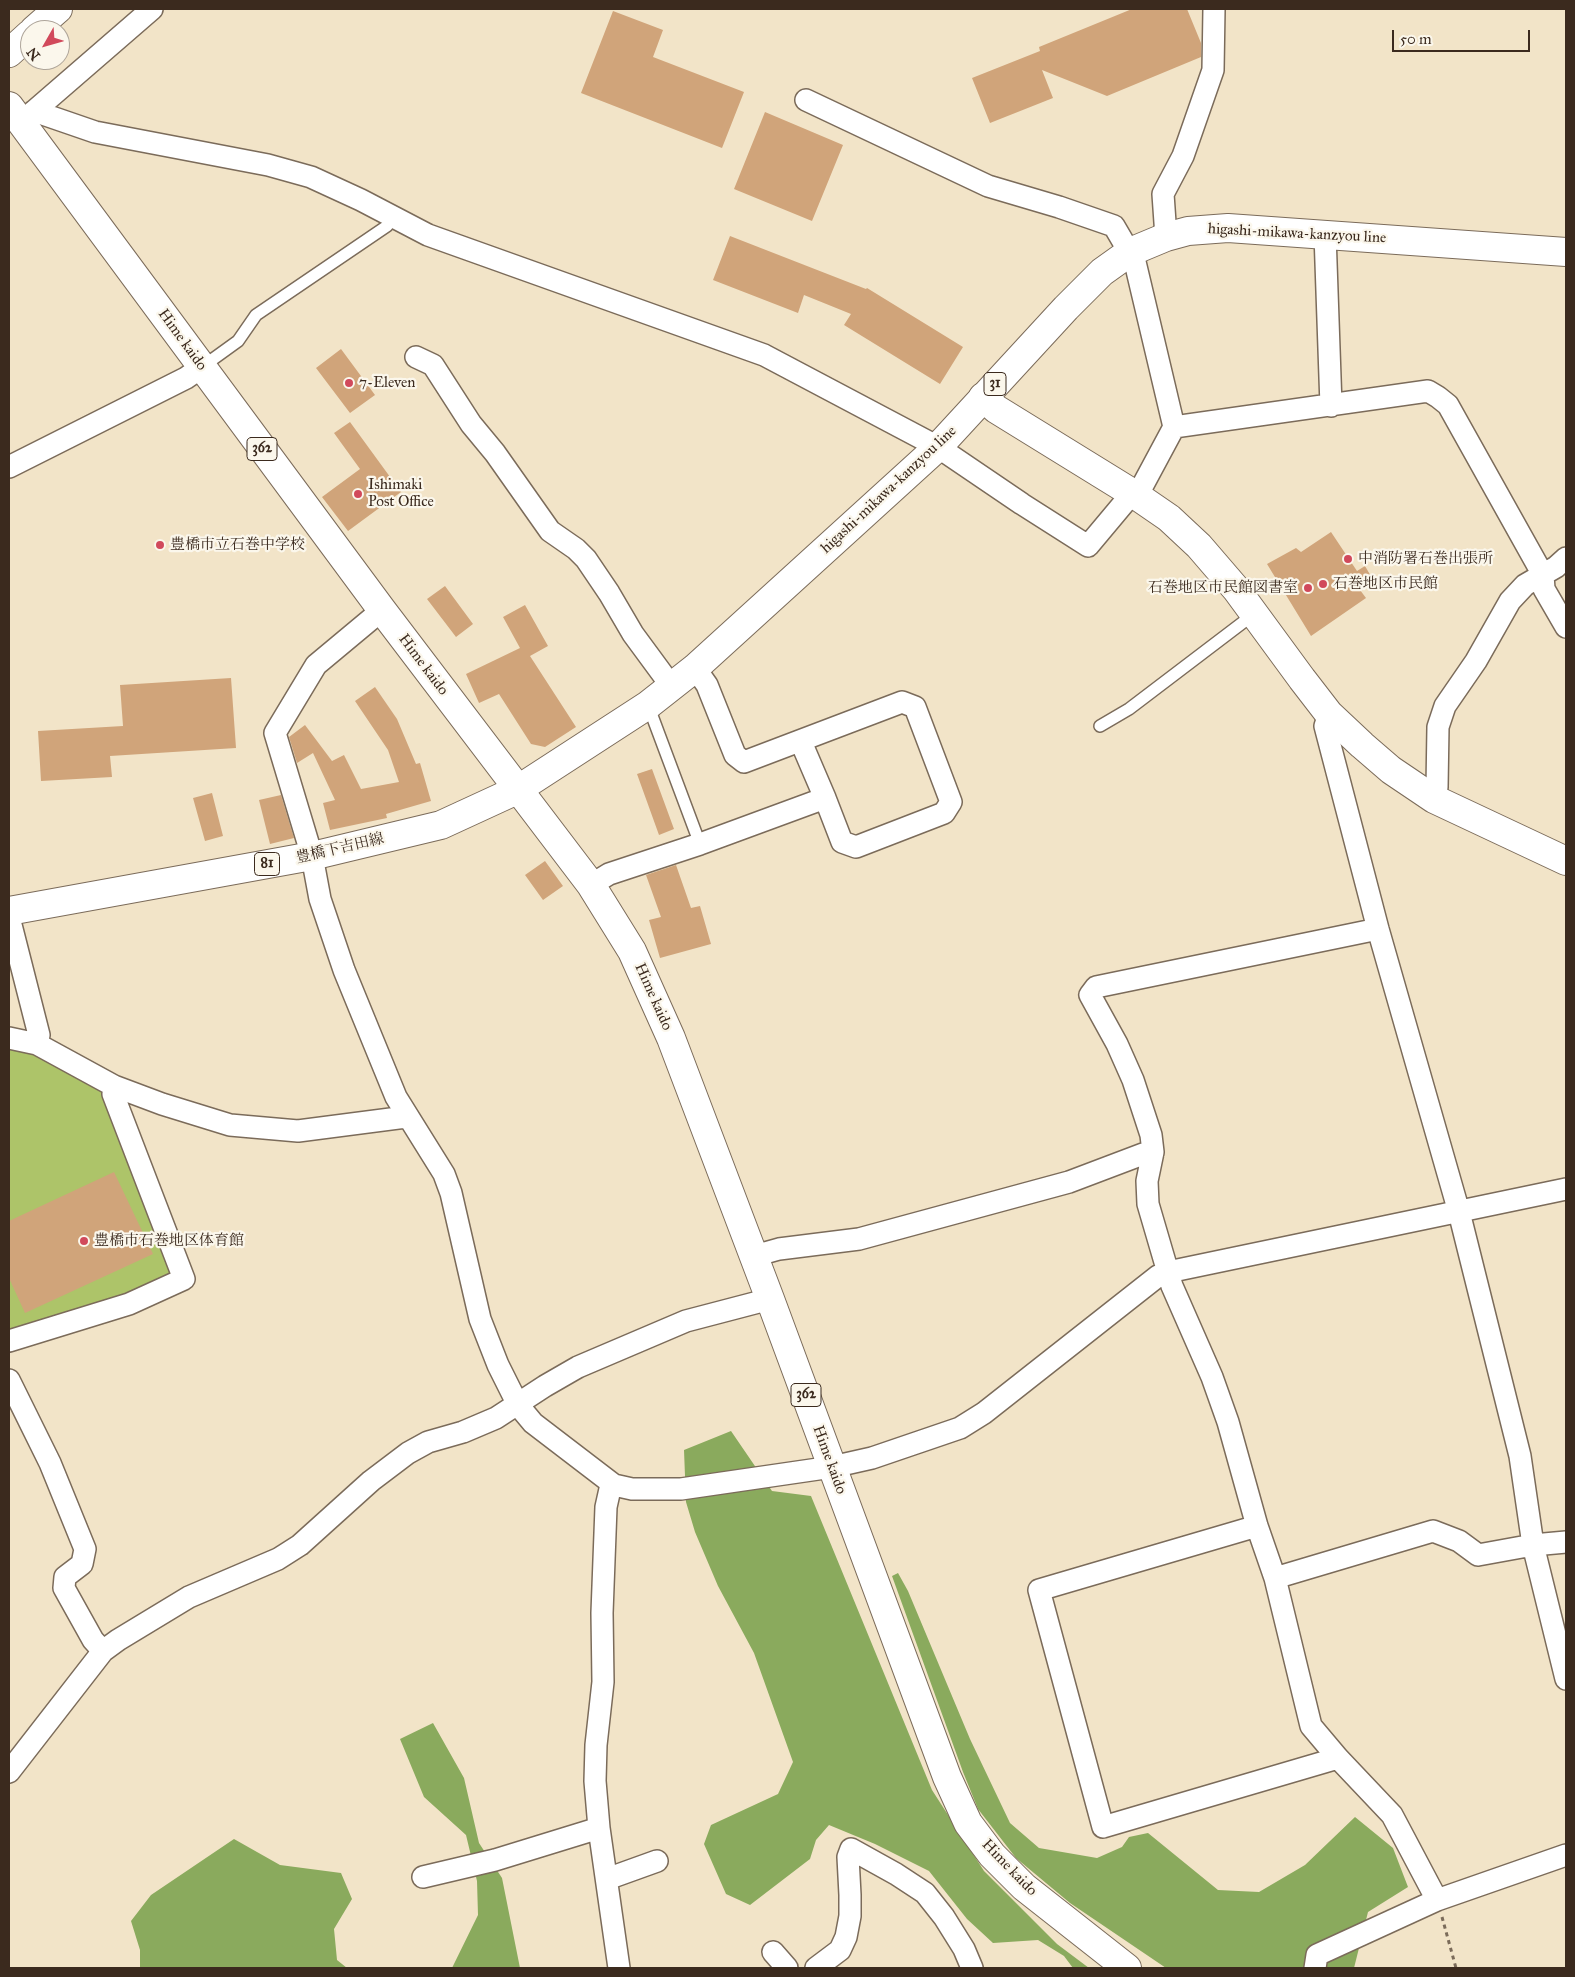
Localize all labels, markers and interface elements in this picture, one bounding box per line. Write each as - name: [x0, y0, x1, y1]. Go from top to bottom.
- north arrow: [20, 20, 70, 70]
- scale bar: [1395, 20, 1532, 52]
- text: 50 m: [1400, 30, 1432, 48]
- text: N: [23, 44, 44, 64]
- street label: higashi-mikawa-kanzyou line: [1207, 220, 1387, 248]
- street label: Hime kaido: [154, 306, 210, 374]
- road number: 31: [984, 372, 1006, 396]
- place label: 7-Eleven: [359, 374, 415, 392]
- marker: 7-Eleven: [343, 377, 355, 389]
- street label: higashi-mikawa-kanzyou line: [817, 422, 961, 558]
- road number: 362: [247, 438, 277, 460]
- place label: Ishimaki Post Office: [368, 476, 434, 511]
- marker: Ishimaki Post Office: [352, 488, 364, 500]
- place label: 豊橋市立石巻中学校: [170, 536, 305, 554]
- marker: 豊橋市立石巻中学校: [154, 539, 166, 551]
- place label: 中消防署石巻出張所: [1358, 550, 1493, 568]
- marker: 中消防署石巻出張所: [1342, 553, 1354, 565]
- place label: 石巻地区市民館: [1333, 575, 1438, 593]
- marker: 石巻地区市民館: [1317, 578, 1329, 590]
- place label: 石巻地区市民館図書室: [1148, 579, 1298, 597]
- marker: 石巻地区市民館図書室: [1302, 582, 1314, 594]
- street label: Hime kaido: [394, 631, 452, 699]
- street label: 豊橋下吉田線: [294, 830, 386, 868]
- road number: 81: [254, 852, 280, 876]
- street label: Hime kaido: [630, 961, 676, 1033]
- place label: 豊橋市石巻地区体育館: [94, 1232, 244, 1250]
- marker: 豊橋市石巻地区体育館: [78, 1235, 90, 1247]
- road number: 362: [791, 1384, 821, 1406]
- street label: Hime kaido: [808, 1423, 850, 1497]
- street label: Hime kaido: [978, 1836, 1040, 1900]

